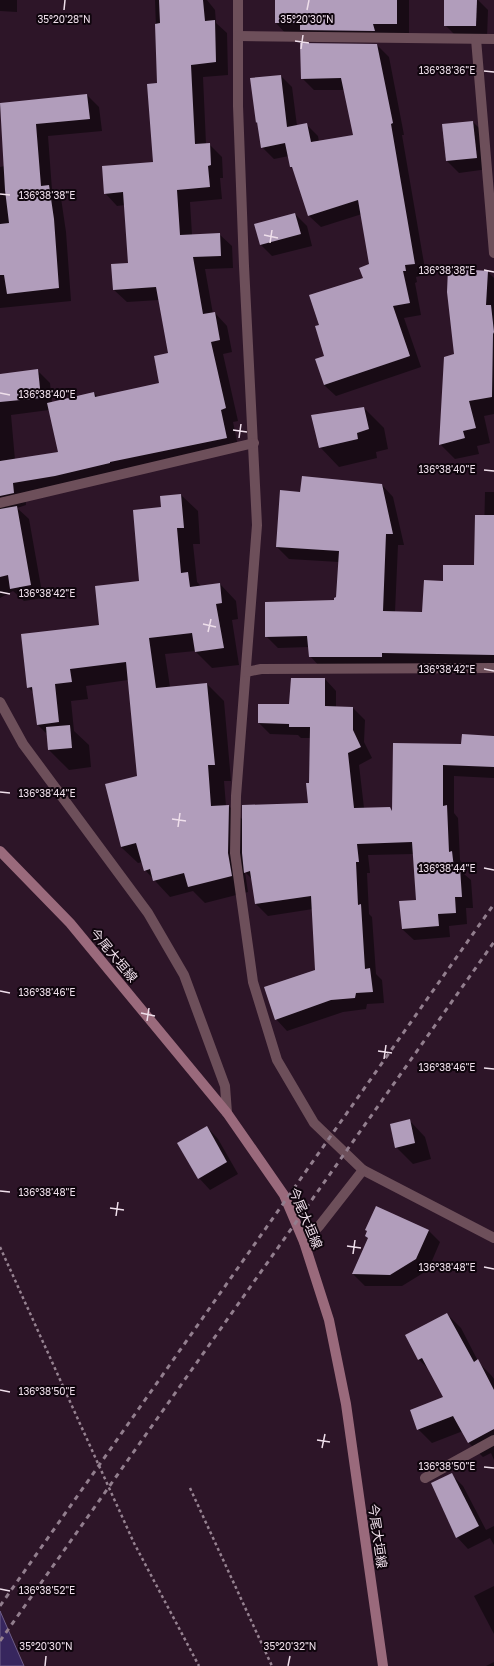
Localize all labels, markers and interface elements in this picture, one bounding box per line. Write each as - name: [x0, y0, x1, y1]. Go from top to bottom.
- text: 35°20'28"N: [37, 13, 91, 25]
- text: 35°20'30"N: [280, 13, 334, 25]
- text: 136°38'36"E: [419, 64, 475, 76]
- text: 136°38'38"E: [19, 189, 75, 201]
- text: 136°38'38"E: [419, 264, 475, 276]
- text: 136°38'40"E: [18, 388, 76, 400]
- text: 136°38'40"E: [418, 463, 476, 475]
- text: 136°38'42"E: [19, 587, 75, 599]
- text: 136°38'42"E: [419, 663, 475, 675]
- text: 136°38'44"E: [19, 787, 76, 799]
- text: 136°38'44"E: [419, 862, 476, 874]
- street label: 今尾大垣線: [87, 925, 141, 985]
- text: 136°38'46"E: [19, 986, 75, 998]
- text: 136°38'46"E: [419, 1061, 475, 1073]
- street label: 今尾大垣線: [286, 1185, 326, 1251]
- text: 136°38'48"E: [19, 1186, 76, 1198]
- text: 136°38'48"E: [419, 1261, 476, 1273]
- text: 136°38'50"E: [19, 1385, 75, 1397]
- text: 136°38'50"E: [419, 1460, 475, 1472]
- street label: 今尾大垣線: [366, 1503, 390, 1569]
- text: 136°38'52"E: [19, 1584, 75, 1596]
- text: 35°20'30"N: [19, 1640, 73, 1652]
- text: 35°20'32"N: [264, 1640, 316, 1652]

